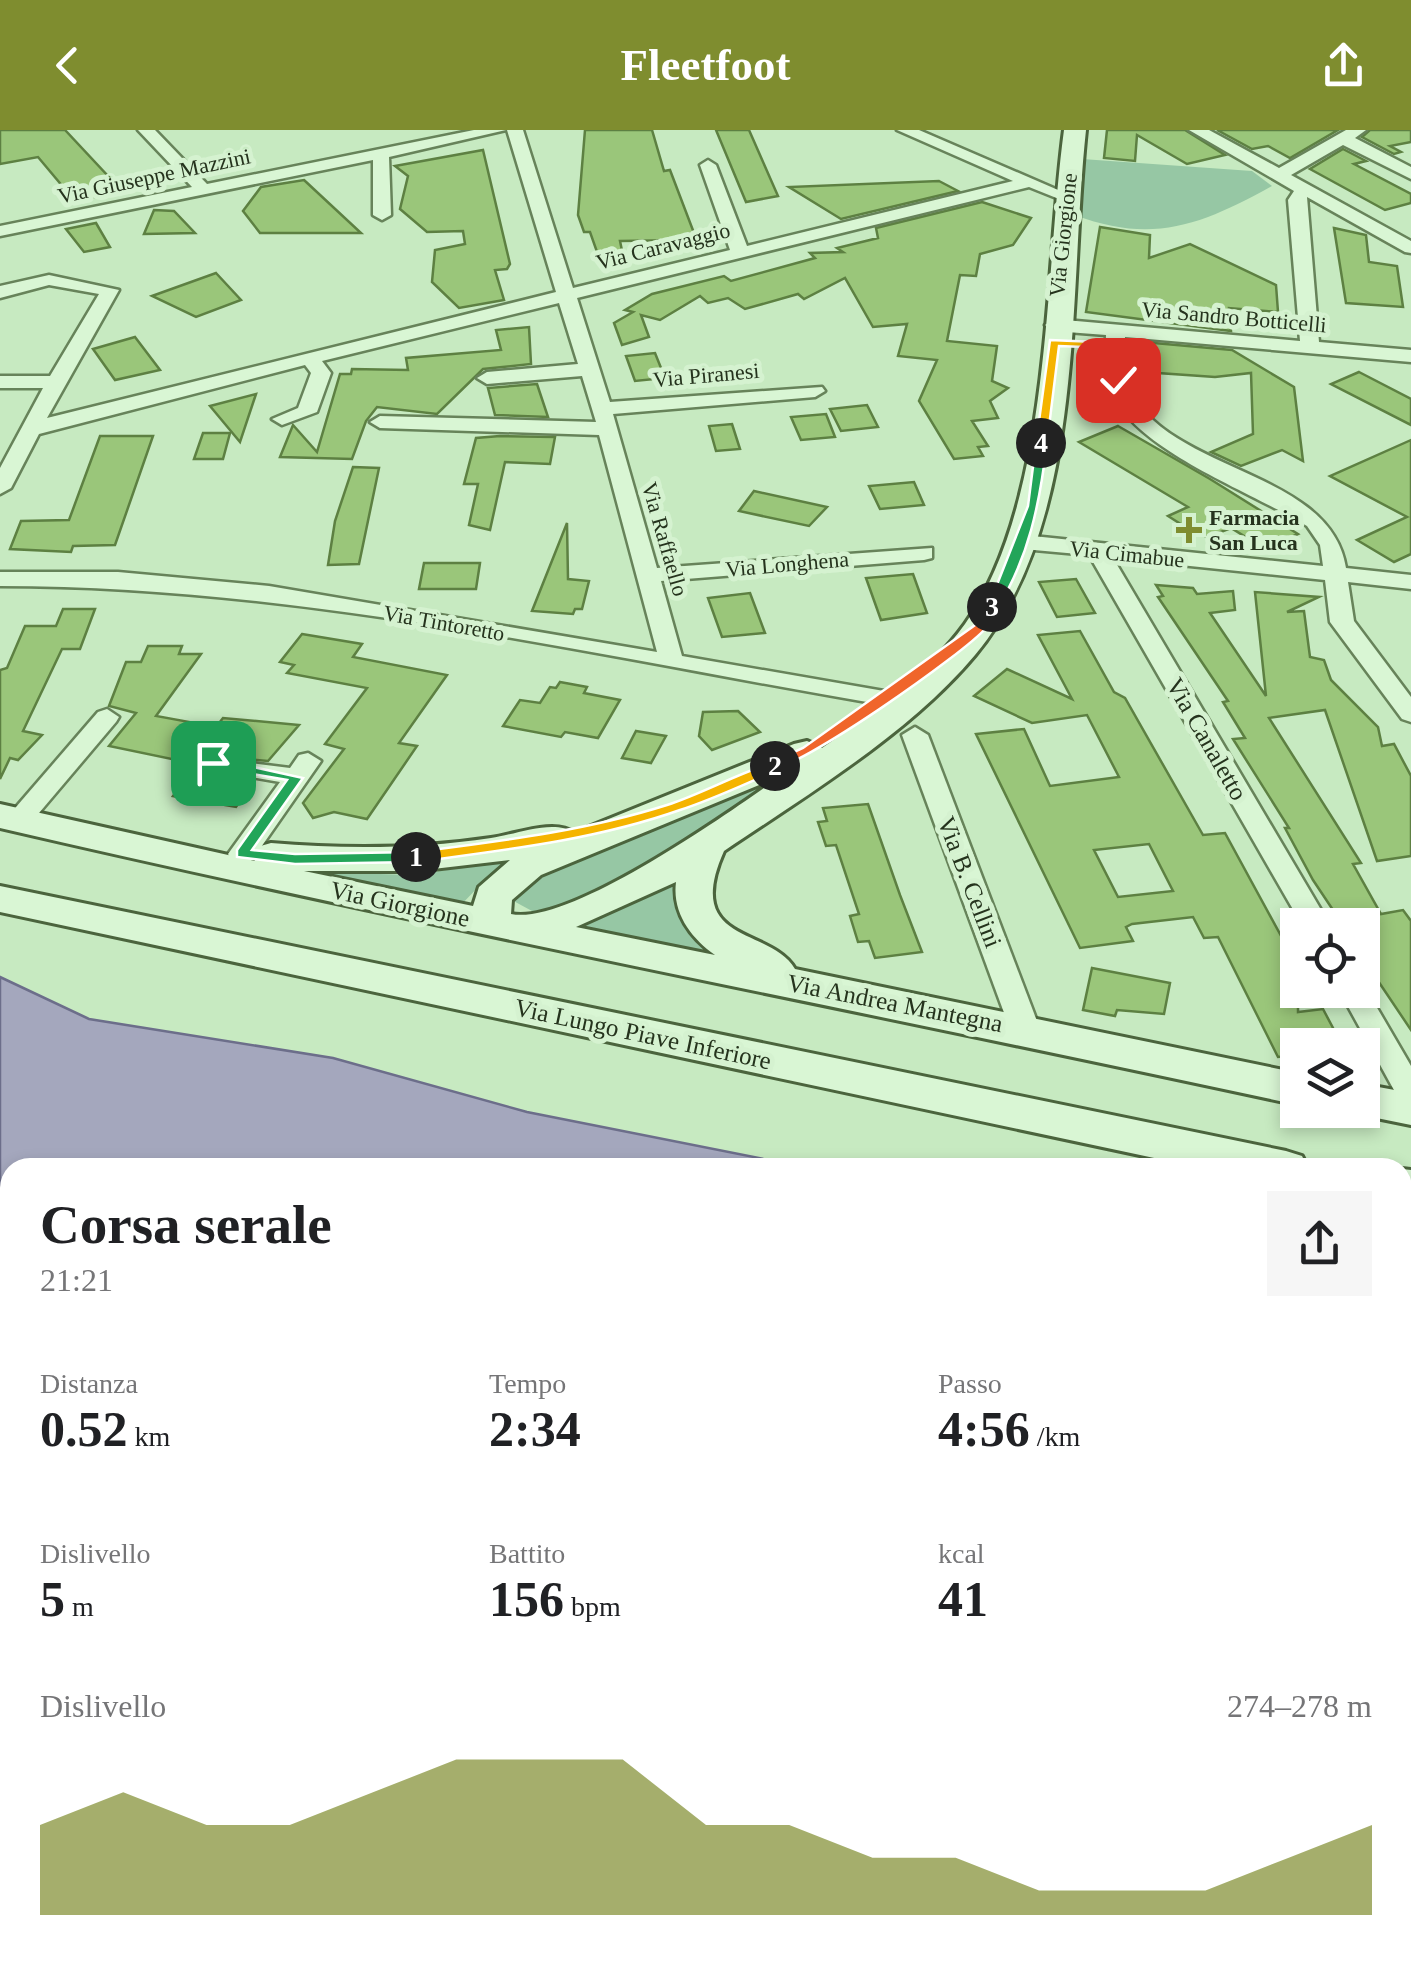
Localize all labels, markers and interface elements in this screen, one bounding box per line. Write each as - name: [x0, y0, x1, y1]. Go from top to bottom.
- icon: back: [40, 38, 95, 93]
- icon: share: [1316, 38, 1371, 93]
- text: Fleetfoot: [621, 40, 790, 90]
- street label: Via Giuseppe Mazzini: [55, 143, 253, 209]
- street label: Via Giorgione: [1044, 172, 1082, 298]
- street label: Via Caravaggio: [593, 217, 733, 275]
- street label: Via Sandro Botticelli: [1140, 296, 1328, 338]
- pin: [1076, 338, 1161, 423]
- icon: check: [1091, 353, 1146, 408]
- street label: Via Piranesi: [652, 358, 760, 392]
- pin: 4: [1016, 418, 1066, 468]
- text: 4: [1034, 427, 1048, 458]
- street label: Via Raffaello: [637, 479, 693, 599]
- place label: Farmacia San Luca: [1209, 505, 1299, 555]
- marker: Farmacia San Luca: [1178, 519, 1200, 541]
- street label: Via Cimabue: [1068, 536, 1186, 572]
- street label: Via Longhena: [724, 546, 850, 582]
- pin: 3: [967, 582, 1017, 632]
- text: 3: [985, 591, 999, 622]
- street label: Via Tintoretto: [381, 600, 507, 646]
- street label: Via Canaletto: [1161, 673, 1253, 805]
- pin: [171, 721, 256, 806]
- icon: arrive: [186, 736, 241, 791]
- pin: 2: [750, 741, 800, 791]
- text: 2: [768, 750, 782, 781]
- street label: Via B. Cellini: [933, 813, 1007, 951]
- pin: 1: [391, 832, 441, 882]
- text: 1: [409, 841, 423, 872]
- street label: Via Giorgione: [328, 876, 472, 932]
- map controls: [1280, 908, 1380, 1128]
- button: locate: [1280, 908, 1380, 1008]
- street label: Via Andrea Mantegna: [785, 969, 1005, 1037]
- street label: Via Lungo Piave Inferiore: [512, 994, 774, 1074]
- button: layers: [1280, 1028, 1380, 1128]
- button: share: [1267, 1191, 1372, 1296]
- text: Corsa serale: [40, 1194, 332, 1255]
- text: 21:21: [40, 1262, 113, 1298]
- text: Distanza: [40, 1368, 138, 1399]
- text: Tempo: [489, 1368, 566, 1399]
- text: Passo: [938, 1368, 1002, 1399]
- text: 0.52: [40, 1401, 128, 1457]
- text: 2:34: [489, 1401, 581, 1457]
- text: 4:56: [938, 1401, 1030, 1457]
- text: km: [128, 1421, 170, 1452]
- text: /km: [1030, 1421, 1080, 1452]
- text: Dislivello: [40, 1538, 150, 1569]
- text: Battito: [489, 1538, 565, 1569]
- text: kcal: [938, 1538, 985, 1569]
- text: 5: [40, 1571, 65, 1627]
- text: 156: [489, 1571, 564, 1627]
- text: 41: [938, 1571, 988, 1627]
- text: m: [65, 1591, 94, 1622]
- text: bpm: [564, 1591, 621, 1622]
- text: Dislivello: [40, 1688, 166, 1724]
- text: 274–278 m: [1227, 1688, 1372, 1724]

